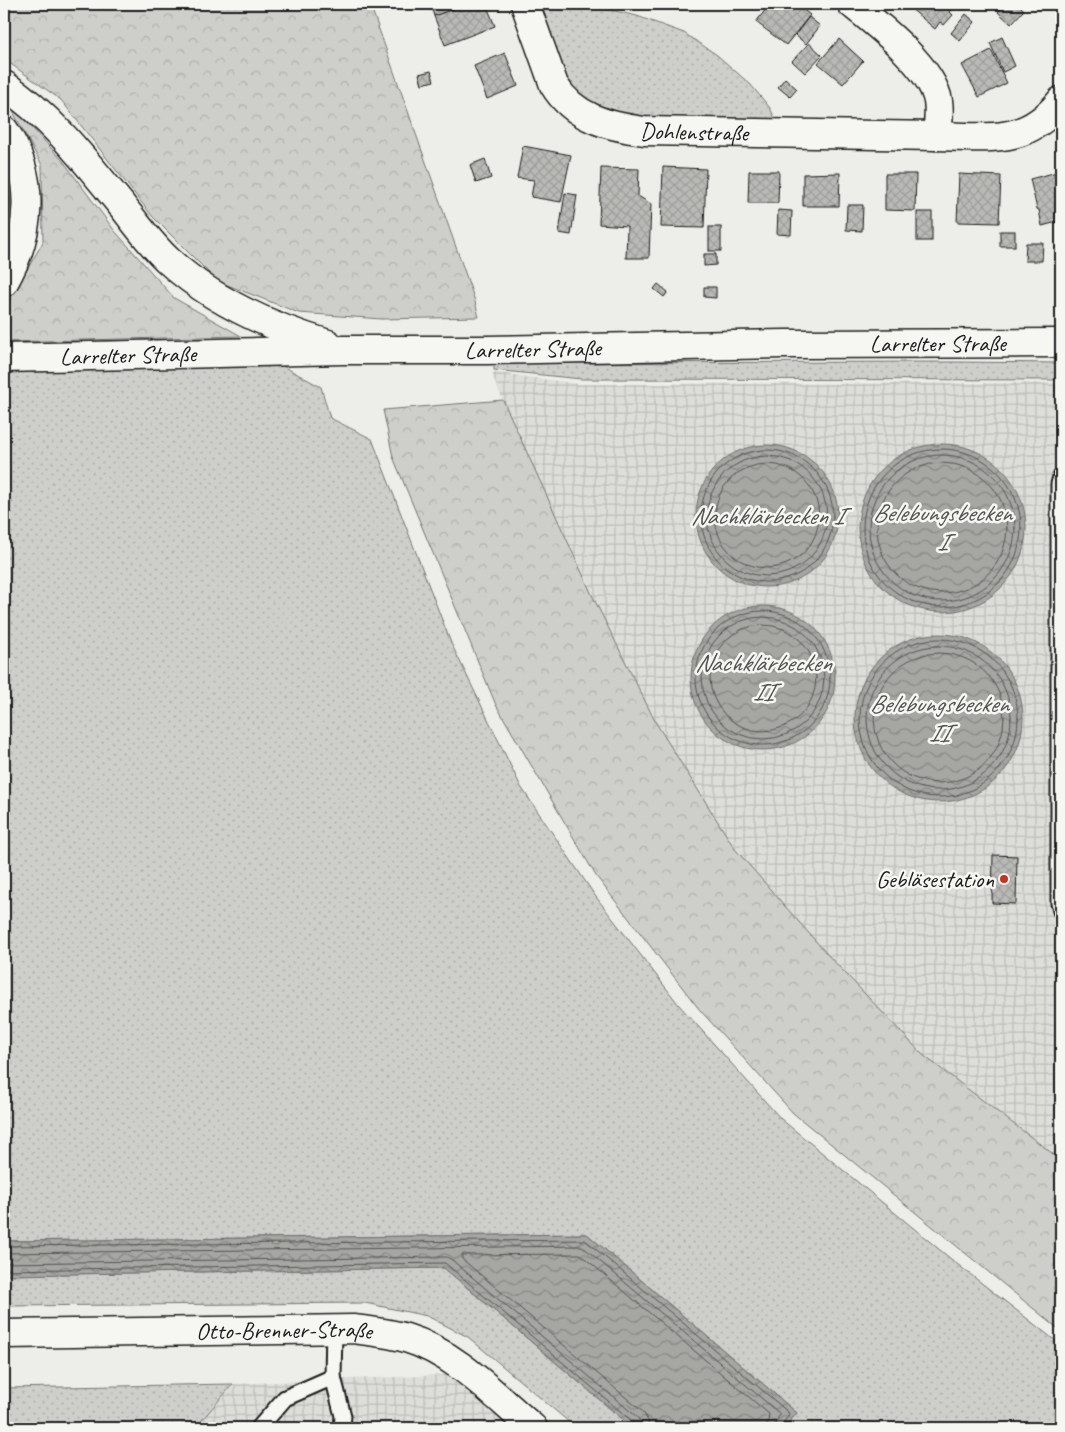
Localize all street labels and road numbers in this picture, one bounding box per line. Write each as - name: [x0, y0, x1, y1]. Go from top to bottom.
- street label: Dohlenstraße: [640, 116, 751, 148]
- street label: Larrelter Straße: [870, 328, 1008, 359]
- street label: Larrelter Straße: [465, 333, 603, 365]
- street label: Larrelter Straße: [60, 338, 199, 372]
- street label: Otto-Brenner-Straße: [196, 1314, 376, 1346]

